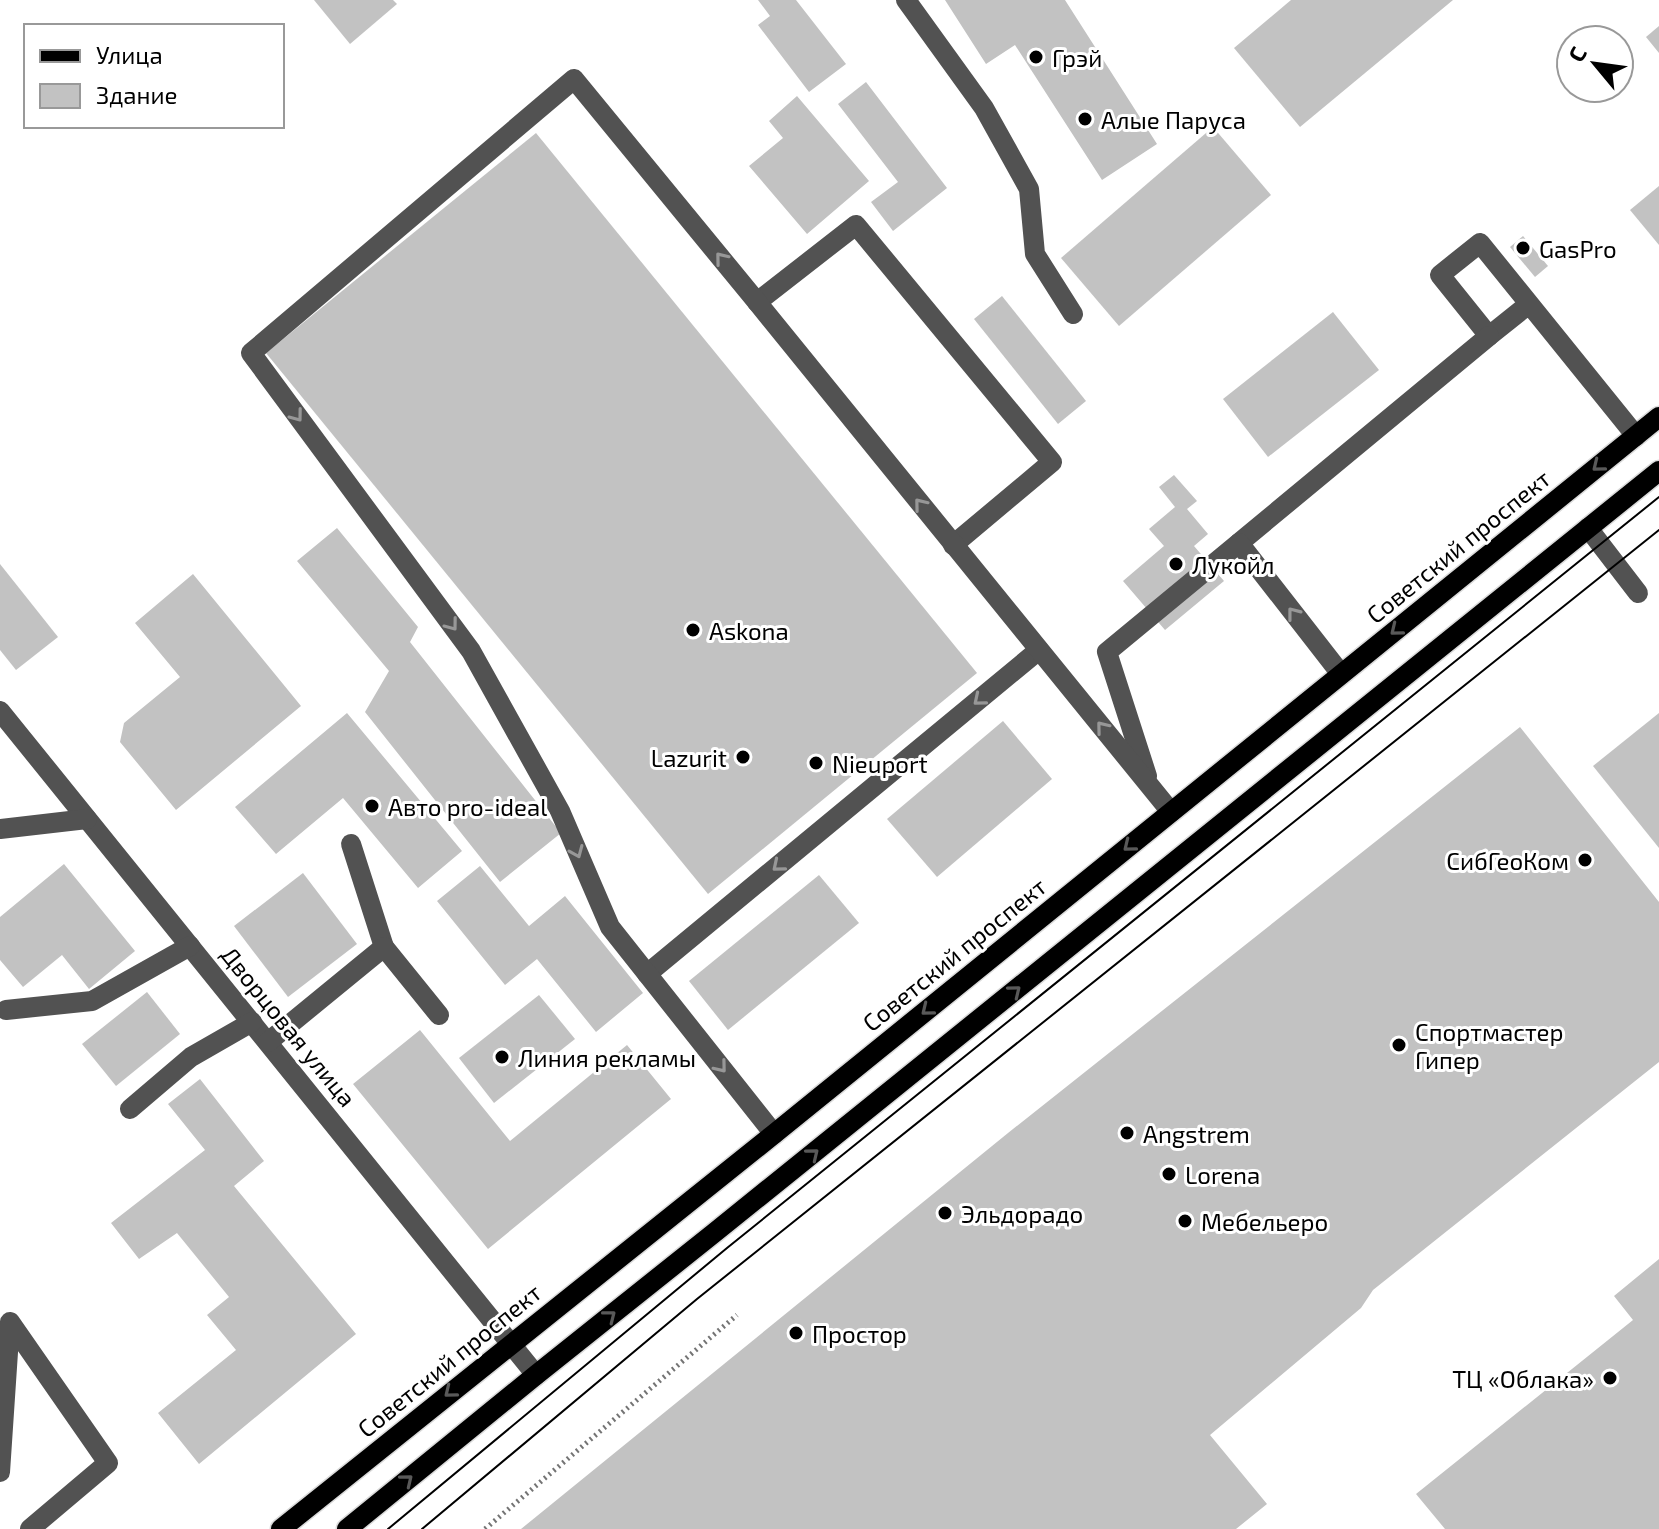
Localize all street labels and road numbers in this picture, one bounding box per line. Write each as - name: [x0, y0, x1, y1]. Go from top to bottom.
- street label: Советский проспект: [1361, 463, 1556, 629]
- street label: Советский проспект: [857, 871, 1052, 1037]
- street label: Дворцовая улица: [215, 940, 362, 1112]
- street label: Советский проспект: [352, 1277, 547, 1443]

